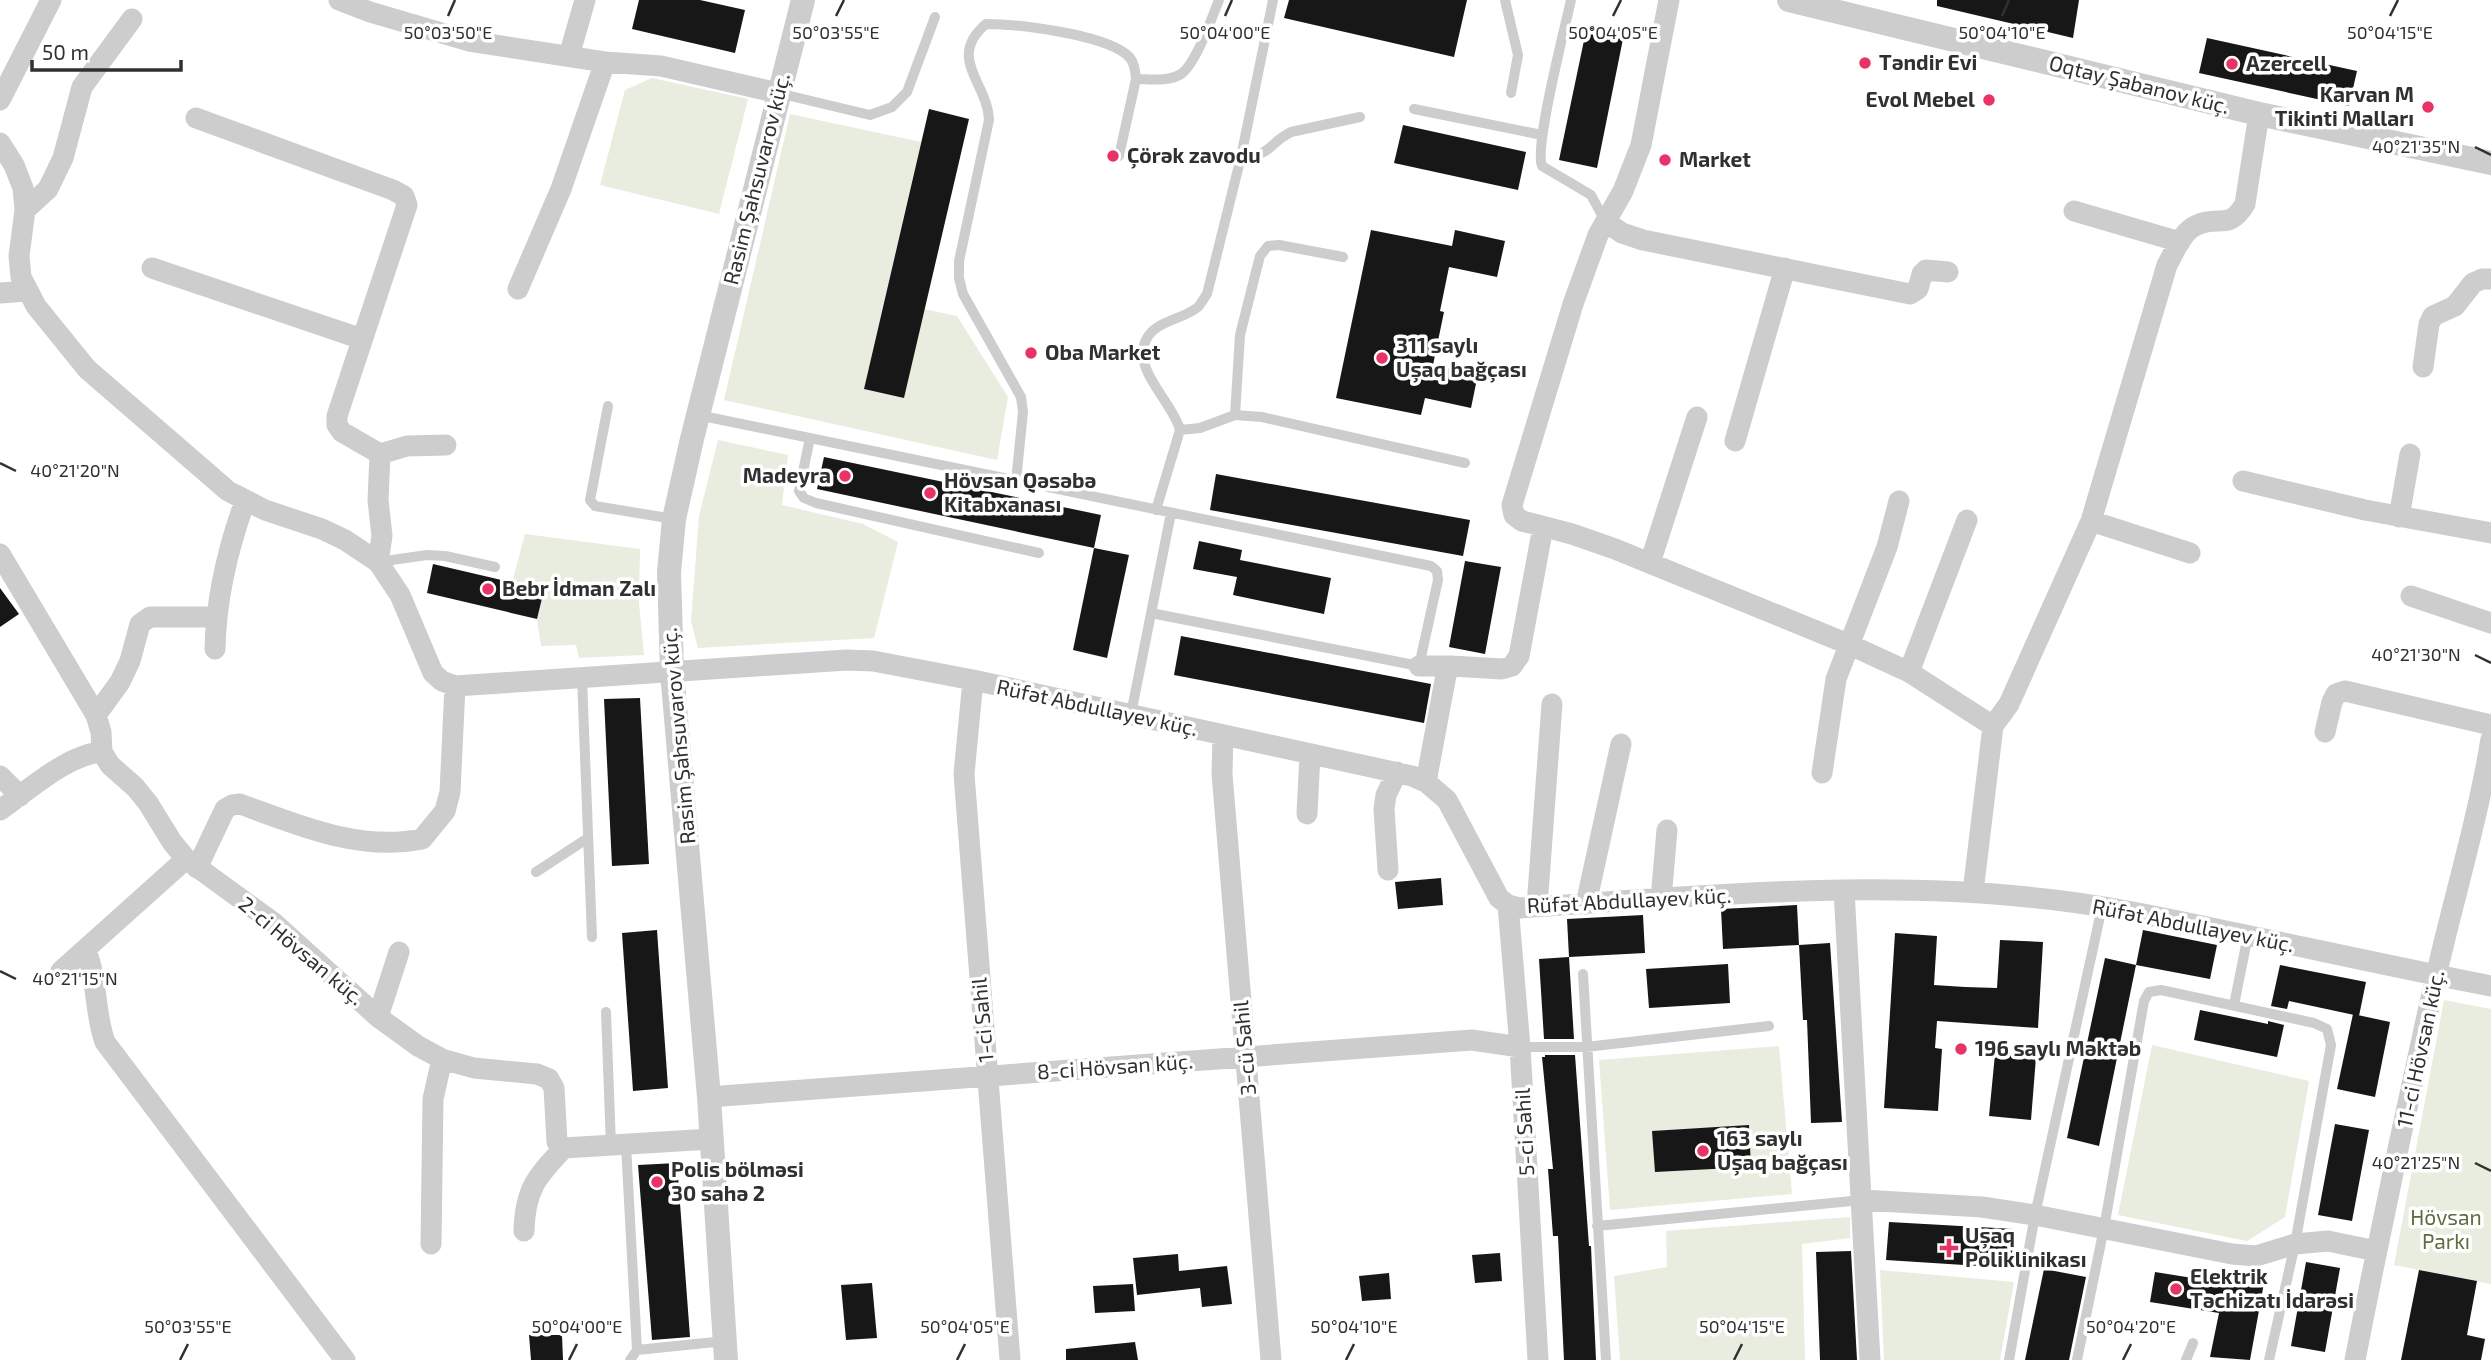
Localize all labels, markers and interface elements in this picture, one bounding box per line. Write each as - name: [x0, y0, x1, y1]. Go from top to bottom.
- text: 50°03'50"E: [404, 21, 492, 43]
- text: 50°03'55"E: [792, 21, 880, 43]
- text: 50°04'00"E: [1180, 21, 1270, 43]
- text: 50°04'05"E: [1568, 21, 1658, 43]
- text: 50°04'10"E: [1958, 21, 2046, 43]
- text: 50°04'15"E: [2347, 21, 2433, 43]
- scale bar: [32, 28, 180, 72]
- text: 50 m: [42, 39, 89, 64]
- place label: Təndir Evi: [1879, 49, 1977, 74]
- street label: Oqtay Şabanov küç.: [2046, 49, 2232, 120]
- place label: Azercell: [2246, 50, 2328, 75]
- marker: Təndir Evi: [1857, 55, 1873, 71]
- marker: Azercell: [2224, 56, 2240, 72]
- street label: Rasim Şahsuvarov küç.: [717, 70, 796, 288]
- place label: Karvan M Tikinti Malları: [2275, 81, 2414, 130]
- place label: Evol Mebel: [1866, 86, 1975, 111]
- marker: Evol Mebel: [1981, 92, 1997, 108]
- marker: Karvan M Tikinti Malları: [2420, 99, 2436, 115]
- text: 40°21'35"N: [2372, 135, 2460, 157]
- place label: Çörək zavodu: [1127, 142, 1261, 169]
- place label: Market: [1679, 146, 1751, 171]
- marker: Çörək zavodu: [1105, 148, 1121, 164]
- marker: Market: [1657, 152, 1673, 168]
- place label: 311 saylı Uşaq bağçası: [1396, 332, 1527, 383]
- place label: Oba Market: [1045, 339, 1161, 364]
- marker: Oba Market: [1023, 345, 1039, 361]
- marker: 311 saylı Uşaq bağçası: [1374, 350, 1390, 366]
- text: 40°21'20"N: [30, 459, 120, 481]
- place label: Madeyra: [743, 462, 831, 488]
- place label: Hövsan Qəsəbə Kitabxanası: [944, 467, 1096, 516]
- marker: Madeyra: [837, 468, 853, 484]
- marker: Hövsan Qəsəbə Kitabxanası: [922, 485, 938, 501]
- place label: Bebr İdman Zalı: [502, 575, 656, 600]
- marker: Bebr İdman Zalı: [480, 581, 496, 597]
- street label: Rasim Şahsuvarov küç.: [656, 627, 701, 845]
- text: 40°21'30"N: [2371, 643, 2461, 665]
- street label: Rüfət Abdullayev küç.: [994, 673, 1200, 742]
- street label: Rüfət Abdullayev küç.: [1526, 882, 1732, 919]
- street label: 2-ci Hövsan küç.: [233, 890, 369, 1011]
- street label: Rüfət Abdullayev küç.: [2090, 893, 2296, 958]
- text: 40°21'15"N: [32, 967, 118, 989]
- street label: 11-ci Hövsan küç.: [2391, 968, 2450, 1130]
- street label: 1-ci Sahil: [965, 976, 998, 1064]
- street label: 3-cü Sahil: [1227, 999, 1260, 1097]
- place label: 196 saylı Məktəb: [1975, 1035, 2141, 1061]
- marker: 196 saylı Məktəb: [1953, 1041, 1969, 1057]
- street label: 8-ci Hövsan küç.: [1036, 1048, 1194, 1085]
- street label: 5-ci Sahil: [1509, 1087, 1538, 1177]
- place label: 163 saylı Uşaq bağçası: [1717, 1125, 1848, 1176]
- marker: 163 saylı Uşaq bağçası: [1695, 1143, 1711, 1159]
- text: 40°21'25"N: [2372, 1151, 2460, 1173]
- place label: Polis bölməsi 30 sahə 2: [671, 1156, 804, 1205]
- marker: Polis bölməsi 30 sahə 2: [649, 1174, 665, 1190]
- park label: Hövsan Parkı: [2410, 1204, 2482, 1253]
- place label: Uşaq Poliklinikası: [1965, 1222, 2087, 1271]
- marker: Uşaq Poliklinikası: [1939, 1238, 1959, 1258]
- place label: Elektrik Təchizatı İdarəsi: [2190, 1263, 2354, 1312]
- marker: Elektrik Təchizatı İdarəsi: [2168, 1281, 2184, 1297]
- text: 50°03'55"E: [144, 1315, 232, 1337]
- text: 50°04'00"E: [532, 1315, 622, 1337]
- text: 50°04'05"E: [920, 1315, 1010, 1337]
- text: 50°04'10"E: [1310, 1315, 1398, 1337]
- text: 50°04'15"E: [1699, 1315, 1785, 1337]
- text: 50°04'20"E: [2086, 1315, 2176, 1337]

